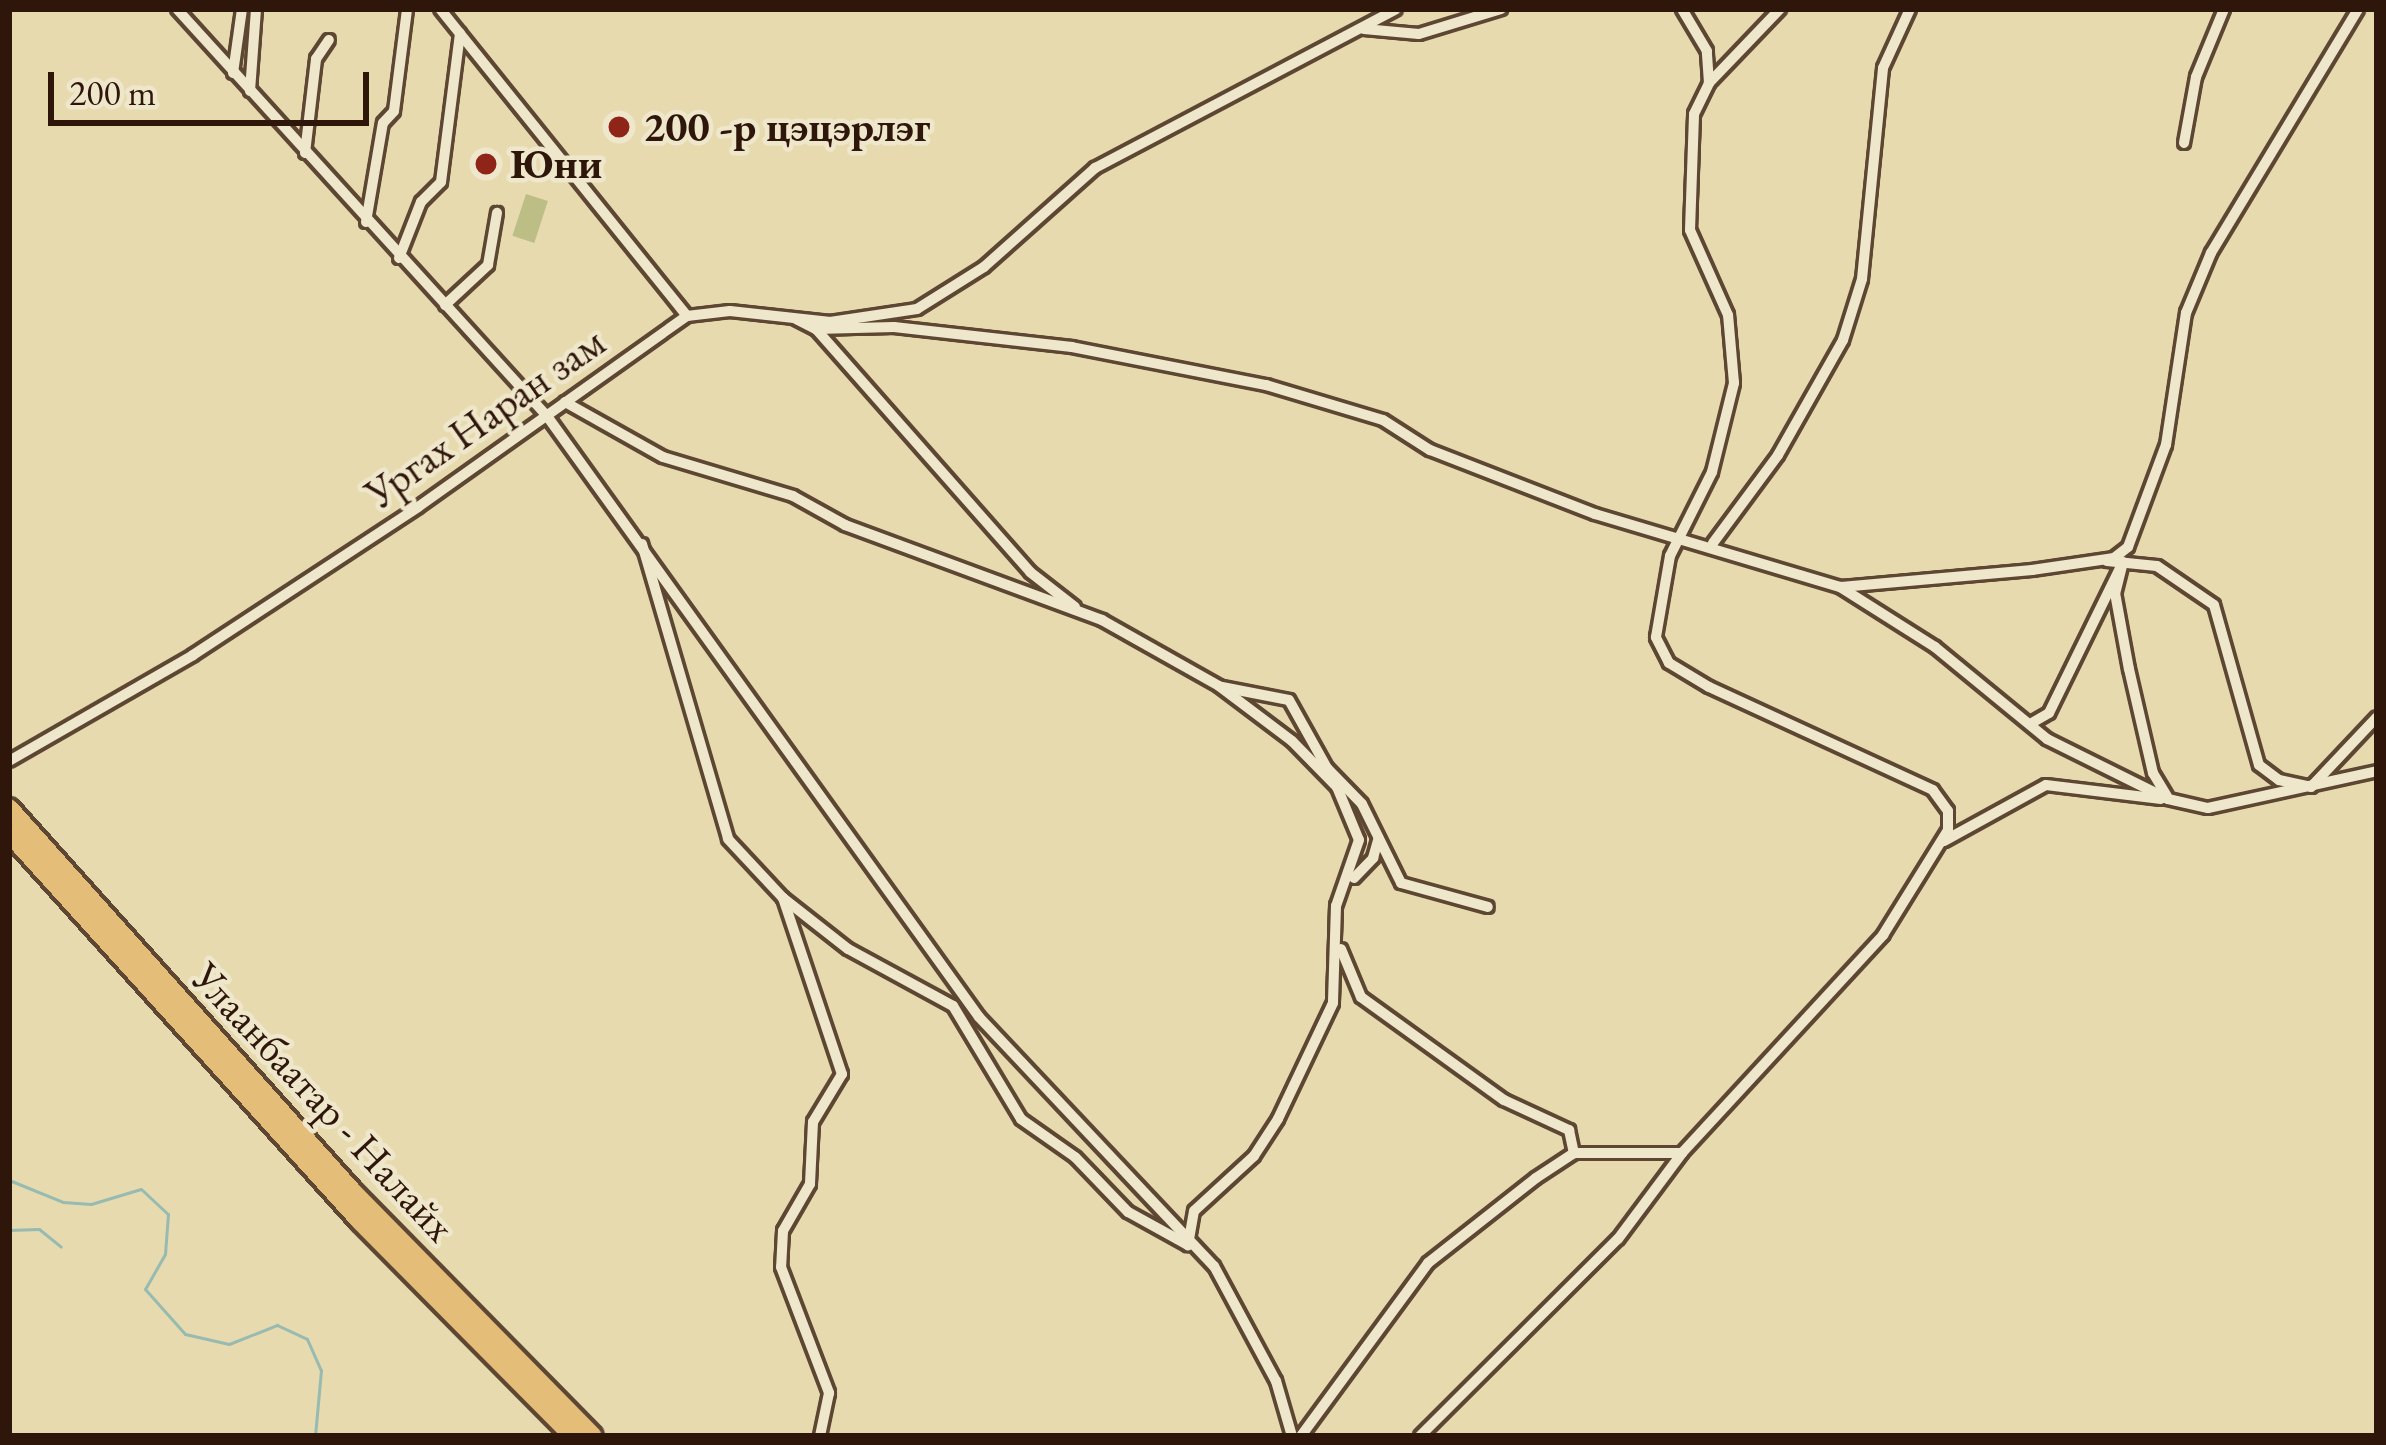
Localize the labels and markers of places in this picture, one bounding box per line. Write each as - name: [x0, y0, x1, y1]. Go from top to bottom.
- place label: 200 -р цэцэрлэг: [643, 102, 930, 152]
- marker: 200 -р цэцэрлэг: [606, 114, 632, 140]
- place label: Юни: [510, 139, 602, 189]
- marker: Юни: [473, 151, 499, 177]

